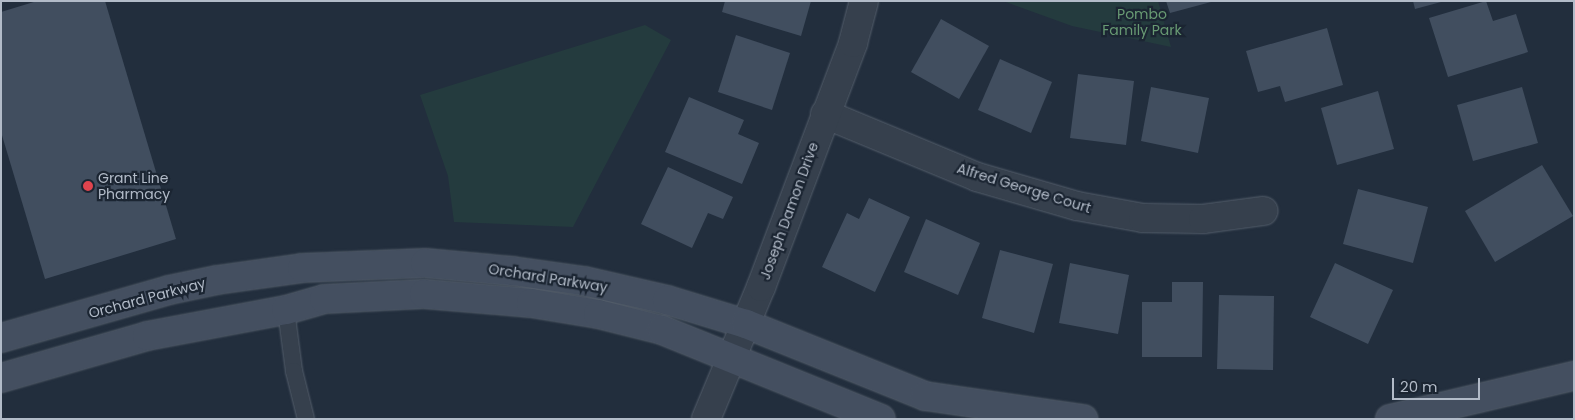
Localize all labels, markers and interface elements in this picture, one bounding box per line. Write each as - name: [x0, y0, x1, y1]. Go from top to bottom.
- park label: Pombo Family Park: [1102, 6, 1182, 38]
- street label: Joseph Damon Drive: [756, 140, 822, 282]
- street label: Alfred George Court: [955, 160, 1093, 216]
- place label: Grant Line Pharmacy: [98, 170, 170, 202]
- marker: Grant Line Pharmacy: [82, 180, 94, 192]
- street label: Orchard Parkway: [487, 260, 609, 296]
- street label: Orchard Parkway: [87, 274, 207, 322]
- scale bar: [1395, 368, 1482, 400]
- text: 20 m: [1400, 376, 1438, 397]

